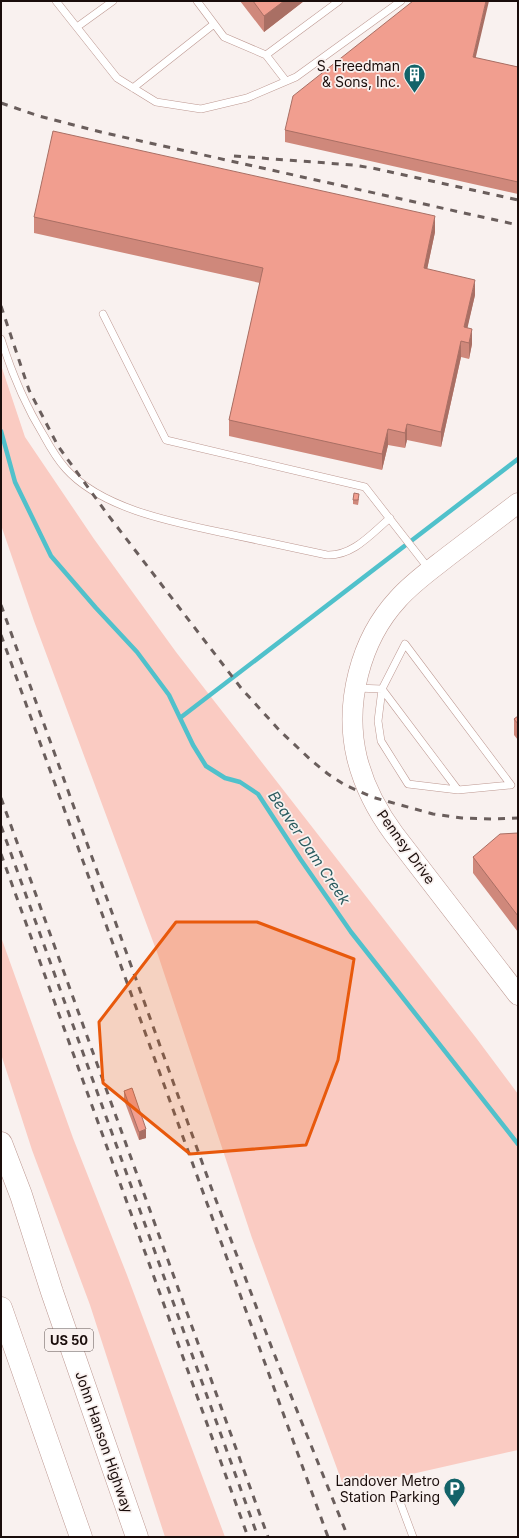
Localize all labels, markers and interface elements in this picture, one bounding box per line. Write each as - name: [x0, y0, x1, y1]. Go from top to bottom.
- place label: S. Freedman & Sons, Inc.: [317, 57, 400, 90]
- building icon: S. Freedman & Sons, Inc.: [402, 61, 428, 94]
- water label: Beaver Dam Creek: [264, 787, 355, 909]
- street label: Pennsy Drive: [374, 806, 439, 887]
- road number: US 50: [45, 1329, 93, 1351]
- street label: John Hanson Highway: [72, 1369, 137, 1515]
- place label: Landover Metro Station Parking: [335, 1472, 440, 1505]
- parking icon: Landover Metro Station Parking: [442, 1476, 468, 1509]

